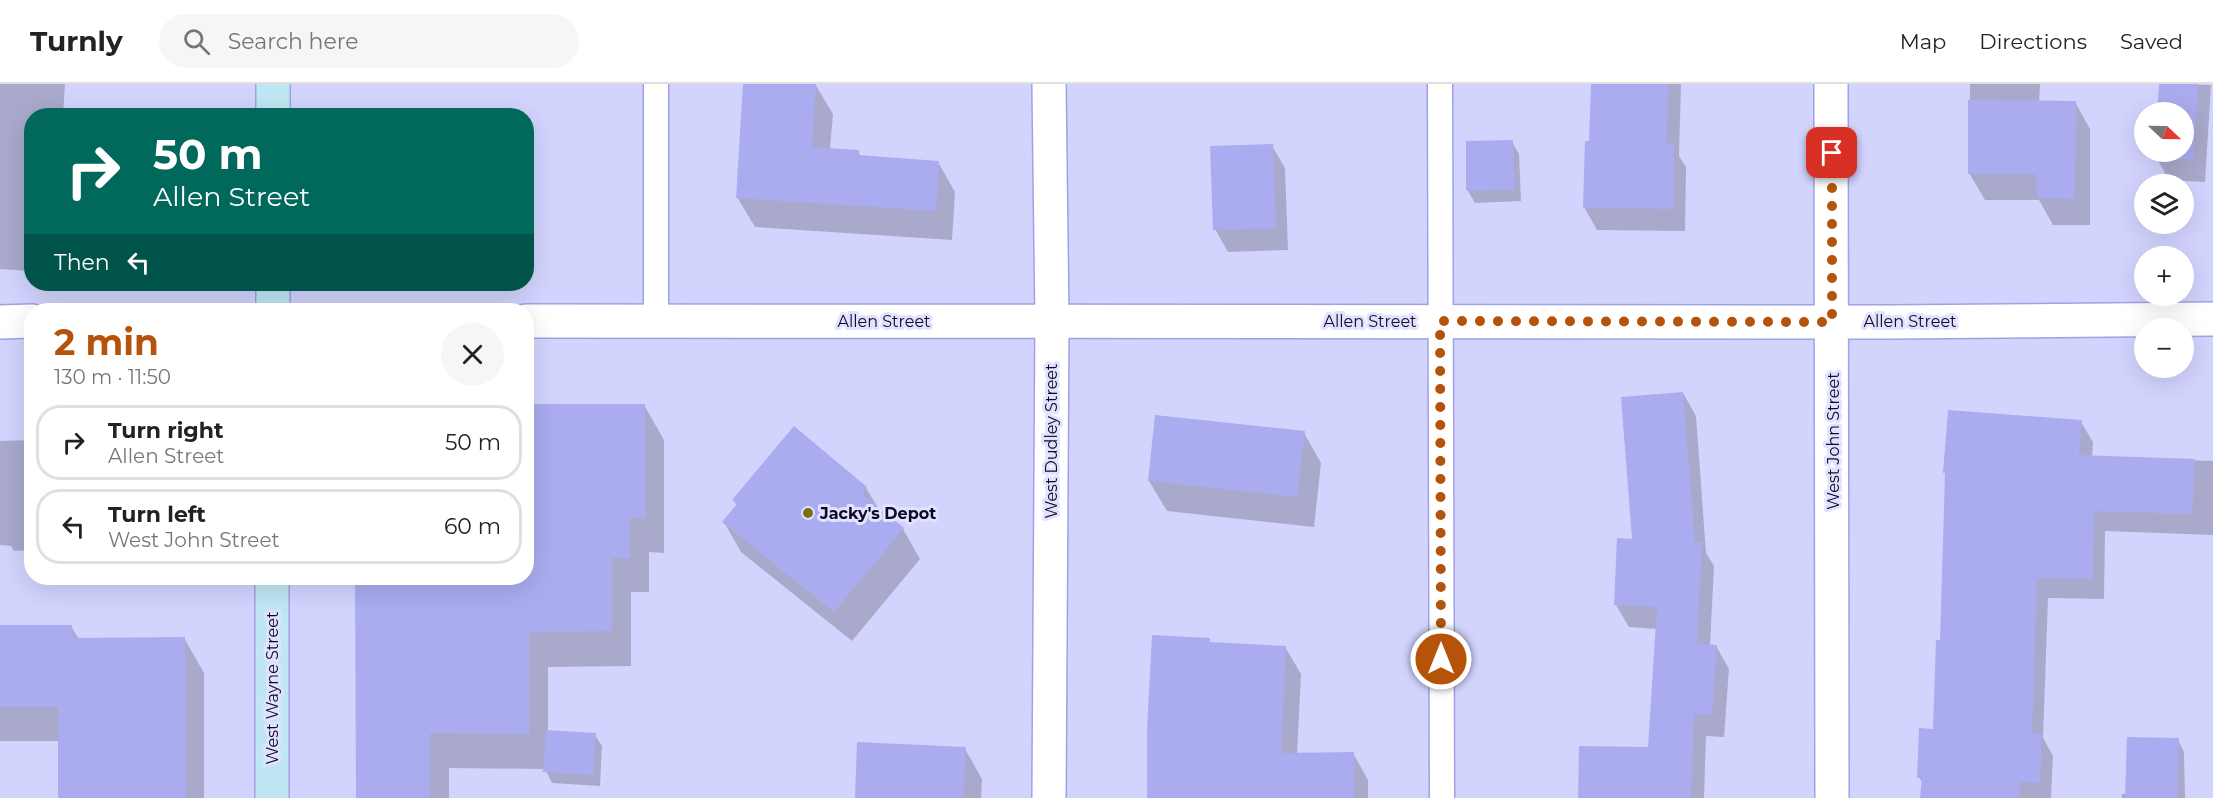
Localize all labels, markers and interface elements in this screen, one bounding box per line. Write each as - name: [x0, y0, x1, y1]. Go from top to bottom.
- search box: [159, 14, 579, 68]
- text: Turnly: [30, 24, 123, 58]
- icon: search: [180, 25, 213, 58]
- text: Search here: [228, 28, 359, 55]
- text: Map: [1900, 29, 1946, 54]
- text: Directions: [1979, 29, 2087, 54]
- text: Saved: [2120, 29, 2183, 54]
- north arrow: [2134, 102, 2194, 162]
- map controls: [2134, 102, 2194, 378]
- pin: [1806, 127, 1857, 178]
- text: 50 m: [153, 128, 262, 180]
- icon: right: [54, 132, 132, 210]
- icon: arrive: [1815, 136, 1848, 169]
- button: layers: [2134, 174, 2194, 234]
- text: Allen Street: [153, 180, 310, 213]
- icon: left: [122, 246, 155, 279]
- button: +: [2134, 246, 2194, 306]
- text: Then: [54, 249, 110, 276]
- street label: Allen Street: [837, 312, 931, 331]
- street label: Allen Street: [1323, 312, 1417, 331]
- street label: Allen Street: [1863, 312, 1957, 331]
- button: −: [2134, 318, 2194, 378]
- text: 2 min: [54, 320, 159, 364]
- button: close: [441, 323, 504, 386]
- street label: West Dudley Street: [1042, 363, 1061, 518]
- text: 130 m · 11:50: [54, 365, 171, 389]
- street label: West John Street: [1824, 372, 1843, 510]
- text: Turn right: [108, 417, 223, 444]
- icon: right: [57, 426, 90, 459]
- text: 50 m: [445, 429, 501, 456]
- text: Allen Street: [108, 444, 224, 468]
- text: Turn left: [108, 501, 206, 528]
- place label: Jacky's Depot: [819, 504, 936, 523]
- marker: Jacky's Depot: [801, 506, 815, 520]
- icon: left: [57, 510, 90, 543]
- text: 60 m: [444, 513, 501, 540]
- text: West John Street: [108, 528, 280, 552]
- street label: West Wayne Street: [263, 611, 282, 764]
- position arrow: [1409, 627, 1473, 691]

